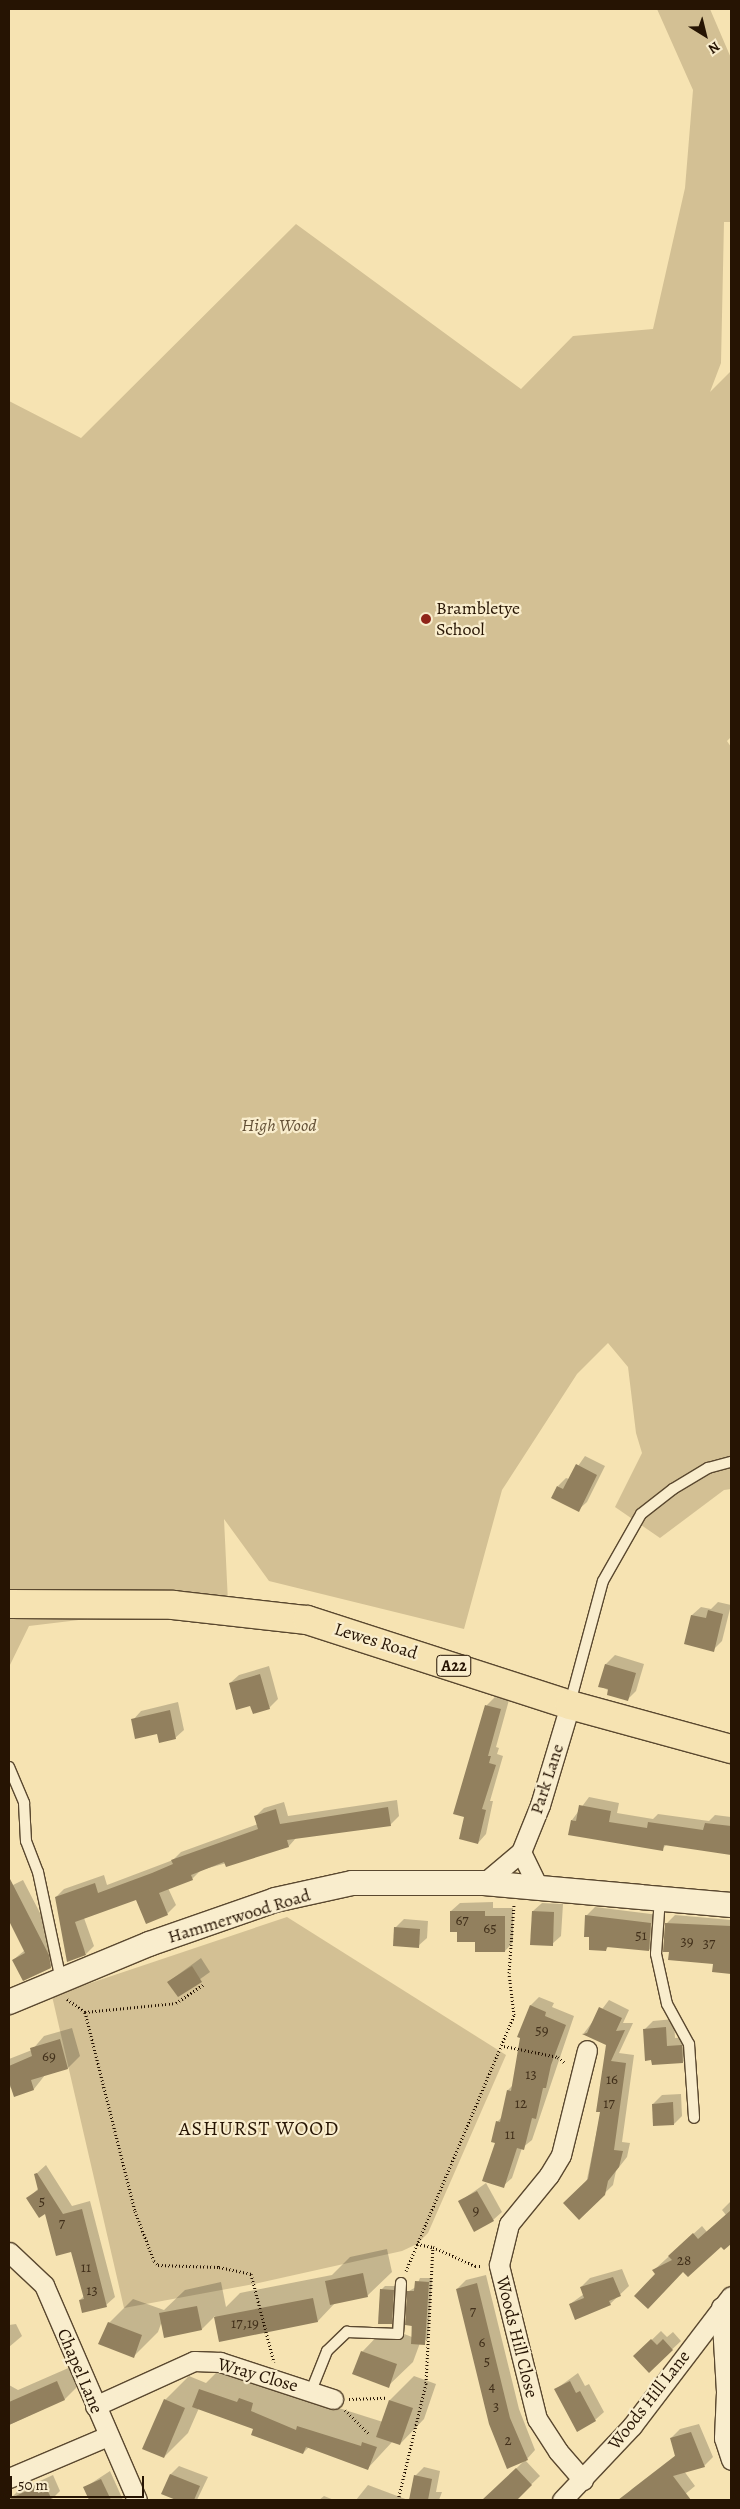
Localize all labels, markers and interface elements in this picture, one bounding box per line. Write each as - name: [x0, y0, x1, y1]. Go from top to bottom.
- north arrow: [680, 10, 730, 60]
- text: N: [704, 37, 724, 58]
- place label: Brambletye School: [436, 598, 520, 640]
- marker: Brambletye School: [420, 613, 432, 625]
- park label: High Wood: [241, 1114, 317, 1136]
- street label: Lewes Road: [332, 1618, 420, 1664]
- road number: A22: [435, 1652, 473, 1680]
- street label: Park Lane: [525, 1741, 569, 1817]
- street label: Hammerwood Road: [165, 1884, 313, 1948]
- house number: 67: [455, 1912, 469, 1930]
- house number: 65: [483, 1920, 497, 1938]
- house number: 51: [635, 1927, 647, 1945]
- house number: 39: [680, 1933, 694, 1951]
- house number: 37: [703, 1935, 715, 1953]
- house number: 59: [535, 2022, 549, 2040]
- house number: 69: [42, 2048, 56, 2066]
- house number: 13: [525, 2066, 537, 2084]
- house number: 16: [606, 2071, 618, 2089]
- house number: 12: [515, 2095, 527, 2113]
- house number: 17: [603, 2095, 615, 2113]
- district label: ASHURST WOOD: [177, 2116, 341, 2140]
- house number: 11: [505, 2126, 515, 2144]
- house number: 5: [39, 2193, 45, 2211]
- house number: 9: [473, 2202, 479, 2220]
- house number: 7: [59, 2215, 65, 2233]
- house number: 28: [677, 2252, 691, 2270]
- house number: 11: [81, 2259, 91, 2277]
- street label: Woods Hill Close: [491, 2274, 543, 2400]
- house number: 13: [86, 2282, 98, 2300]
- house number: 7: [470, 2303, 476, 2321]
- house number: 17,19: [231, 2315, 259, 2333]
- street label: Chapel Lane: [52, 2325, 108, 2417]
- house number: 6: [479, 2334, 485, 2352]
- street label: Woods Hill Lane: [604, 2346, 694, 2454]
- street label: Wray Close: [215, 2353, 301, 2397]
- house number: 5: [484, 2353, 490, 2371]
- house number: 4: [489, 2378, 495, 2396]
- house number: 3: [493, 2398, 499, 2416]
- house number: 2: [504, 2432, 512, 2450]
- scale bar: [12, 2466, 146, 2498]
- text: 50 m: [18, 2475, 48, 2495]

